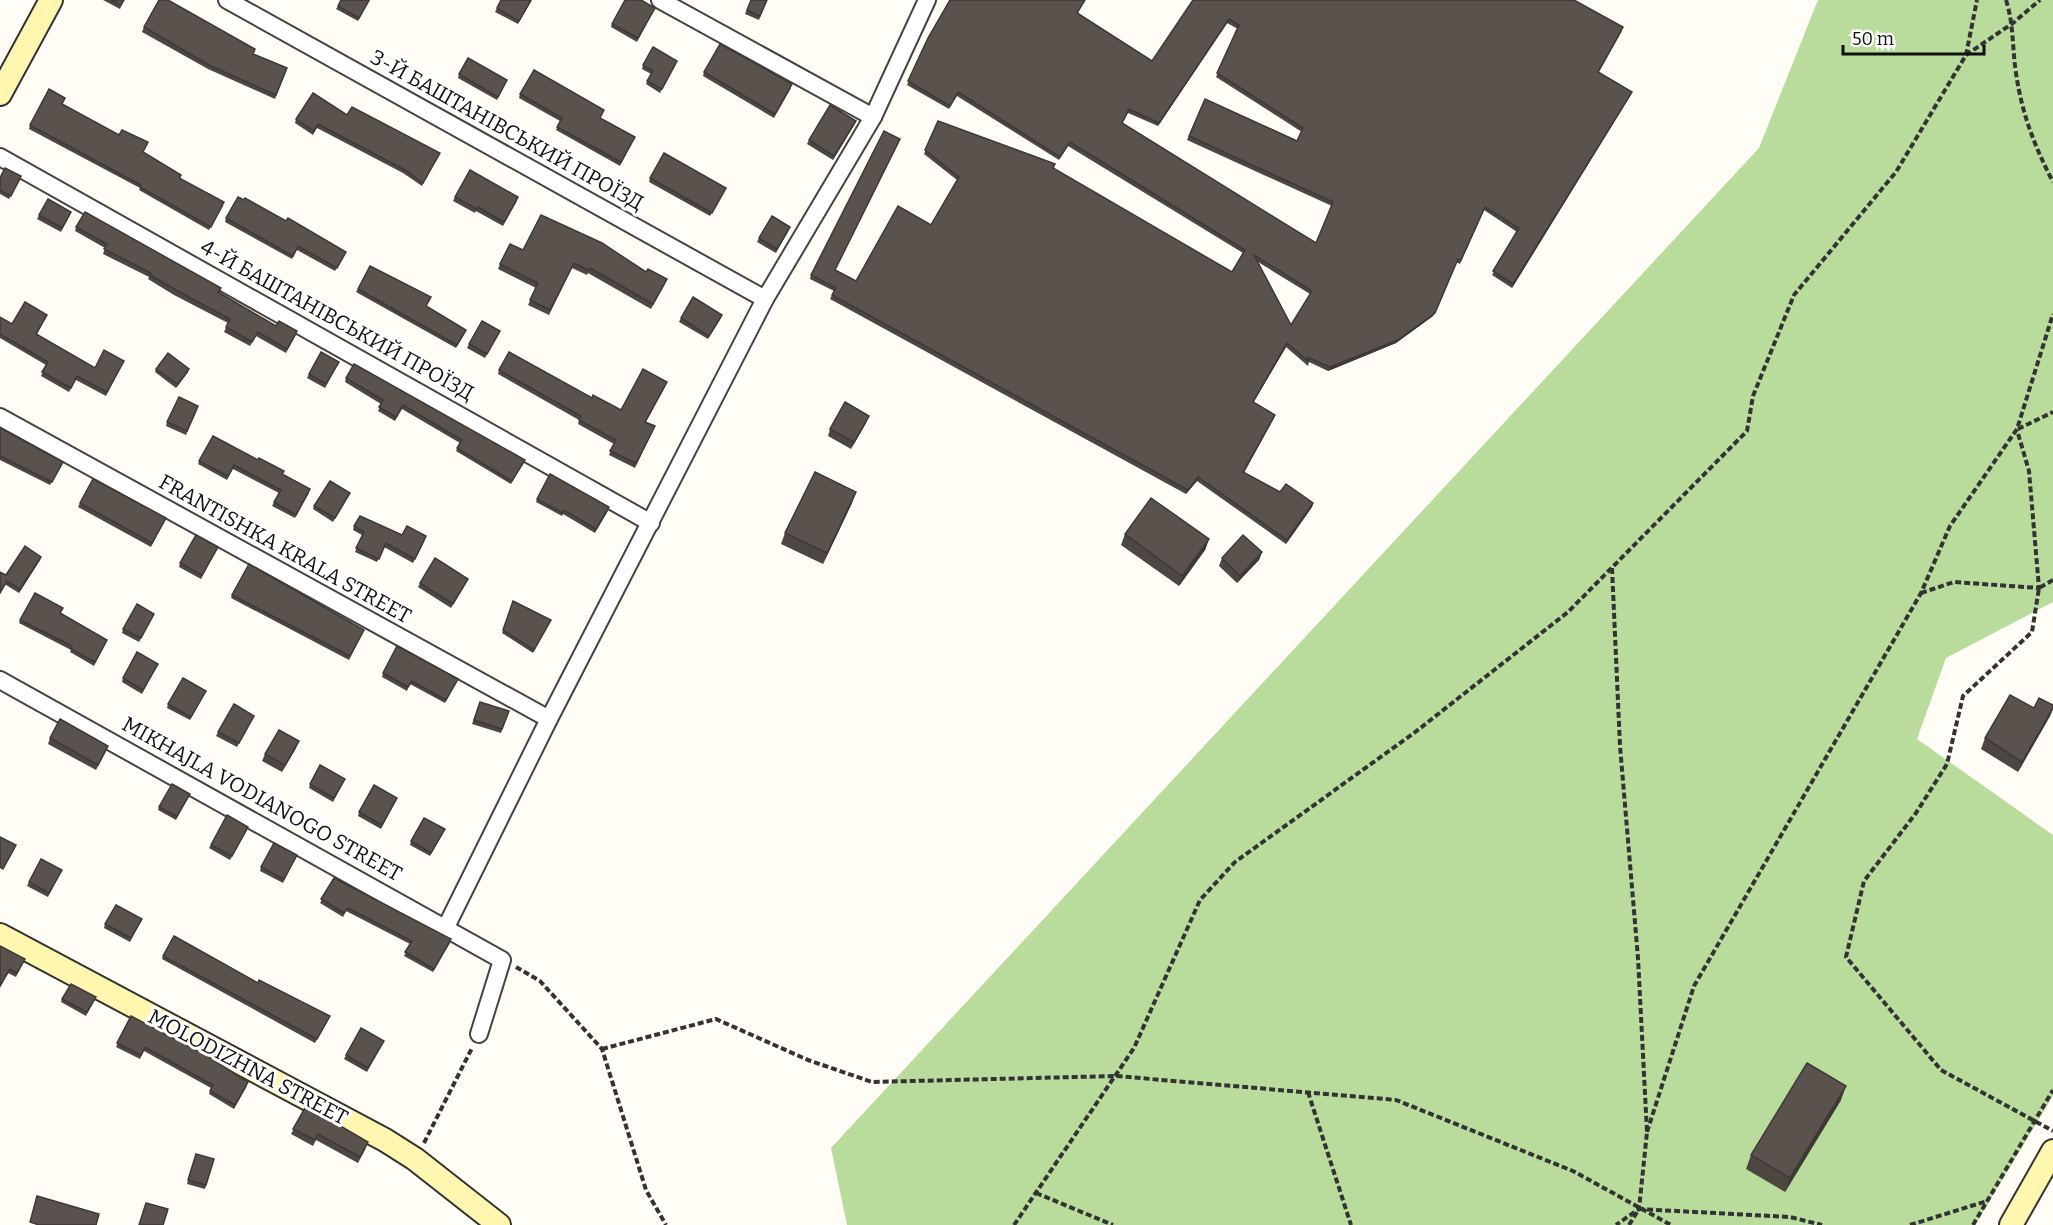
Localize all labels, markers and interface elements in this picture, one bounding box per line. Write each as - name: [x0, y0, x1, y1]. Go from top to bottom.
- scale bar: [1843, 18, 1984, 56]
- text: 50 m: [1852, 28, 1894, 50]
- street label: 3-Й БАШТАНІВСЬКИЙ ПРОЇЗД: [366, 44, 648, 216]
- street label: 4-Й БАШТАНІВСЬКИЙ ПРОЇЗД: [196, 234, 478, 406]
- street label: FRANTISHKA KRALA STREET: [154, 469, 416, 629]
- street label: MIKHAJLA VODIANOGO STREET: [117, 711, 407, 887]
- street label: MOLODIZHNA STREET: [144, 1003, 352, 1131]

